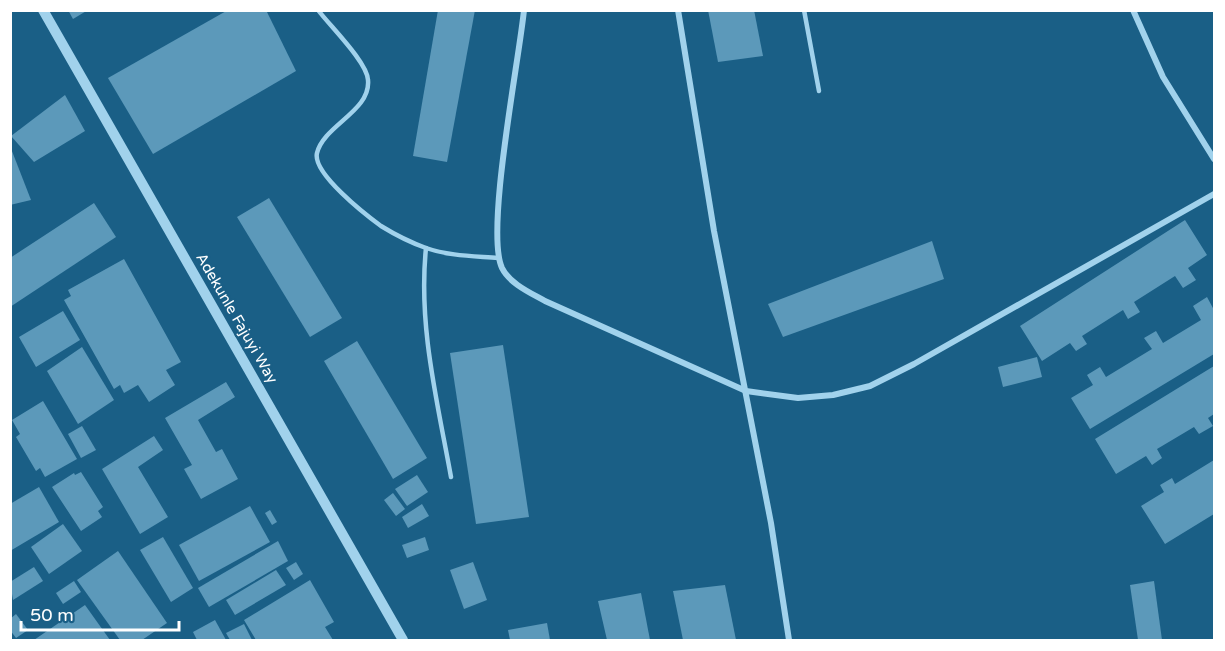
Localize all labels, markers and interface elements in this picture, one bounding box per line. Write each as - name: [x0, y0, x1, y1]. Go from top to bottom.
- street label: Adekunle Fajuyi Way: [192, 250, 282, 386]
- scale bar: [21, 594, 178, 632]
- text: 50 m: [30, 604, 74, 626]

